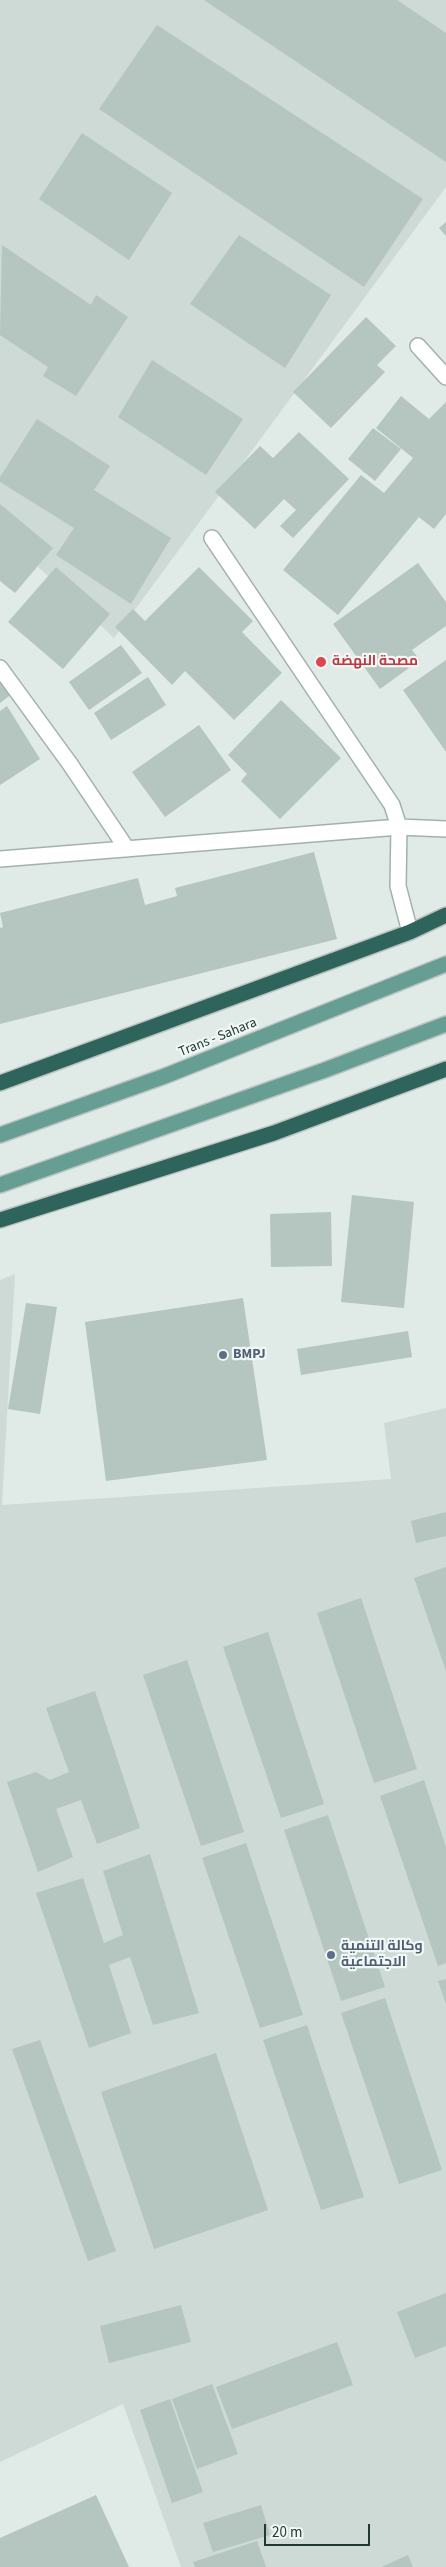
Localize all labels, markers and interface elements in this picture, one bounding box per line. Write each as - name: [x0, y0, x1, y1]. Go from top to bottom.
- place label: مصحة النهضة: [332, 654, 418, 670]
- marker: مصحة النهضة: [314, 655, 328, 669]
- street label: Trans - Sahara: [177, 1015, 259, 1061]
- place label: BMPJ: [233, 1347, 266, 1363]
- marker: BMPJ: [217, 1349, 229, 1361]
- place label: وكالة التنمية الاجتماعية: [341, 1939, 423, 1971]
- marker: وكالة التنمية الاجتماعية: [325, 1949, 337, 1961]
- scale bar: [266, 2514, 372, 2546]
- text: 20 m: [272, 2522, 302, 2543]

